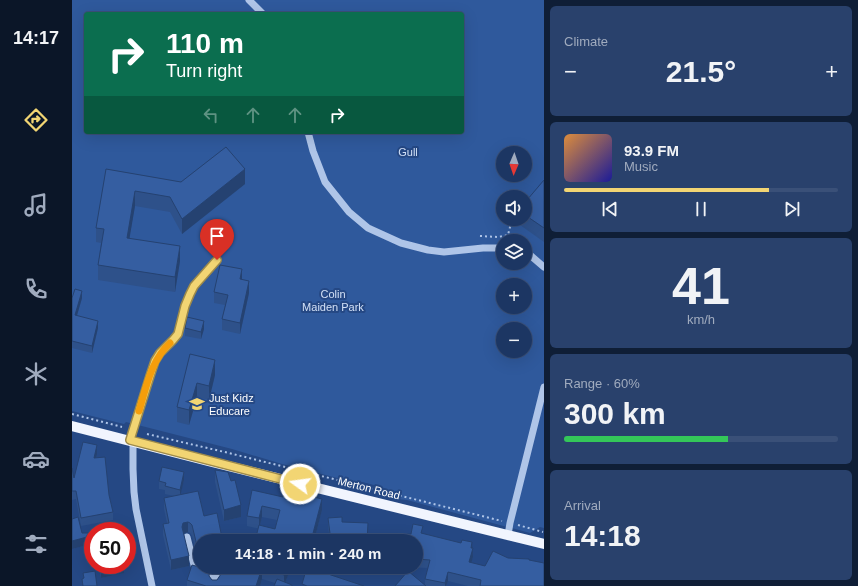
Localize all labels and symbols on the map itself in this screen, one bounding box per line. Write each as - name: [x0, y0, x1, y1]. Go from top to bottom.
- park label: Gull: [398, 146, 418, 158]
- north arrow: [496, 146, 532, 182]
- pin: [200, 219, 234, 260]
- park label: Colin Maiden Park: [302, 288, 364, 313]
- place label: Just Kidz Educare: [209, 392, 254, 417]
- school or university icon: Just Kidz Educare: [188, 395, 206, 413]
- position arrow: [279, 463, 321, 505]
- street label: Merton Road: [337, 474, 401, 502]
- speed limit sign: 50: [84, 522, 136, 574]

